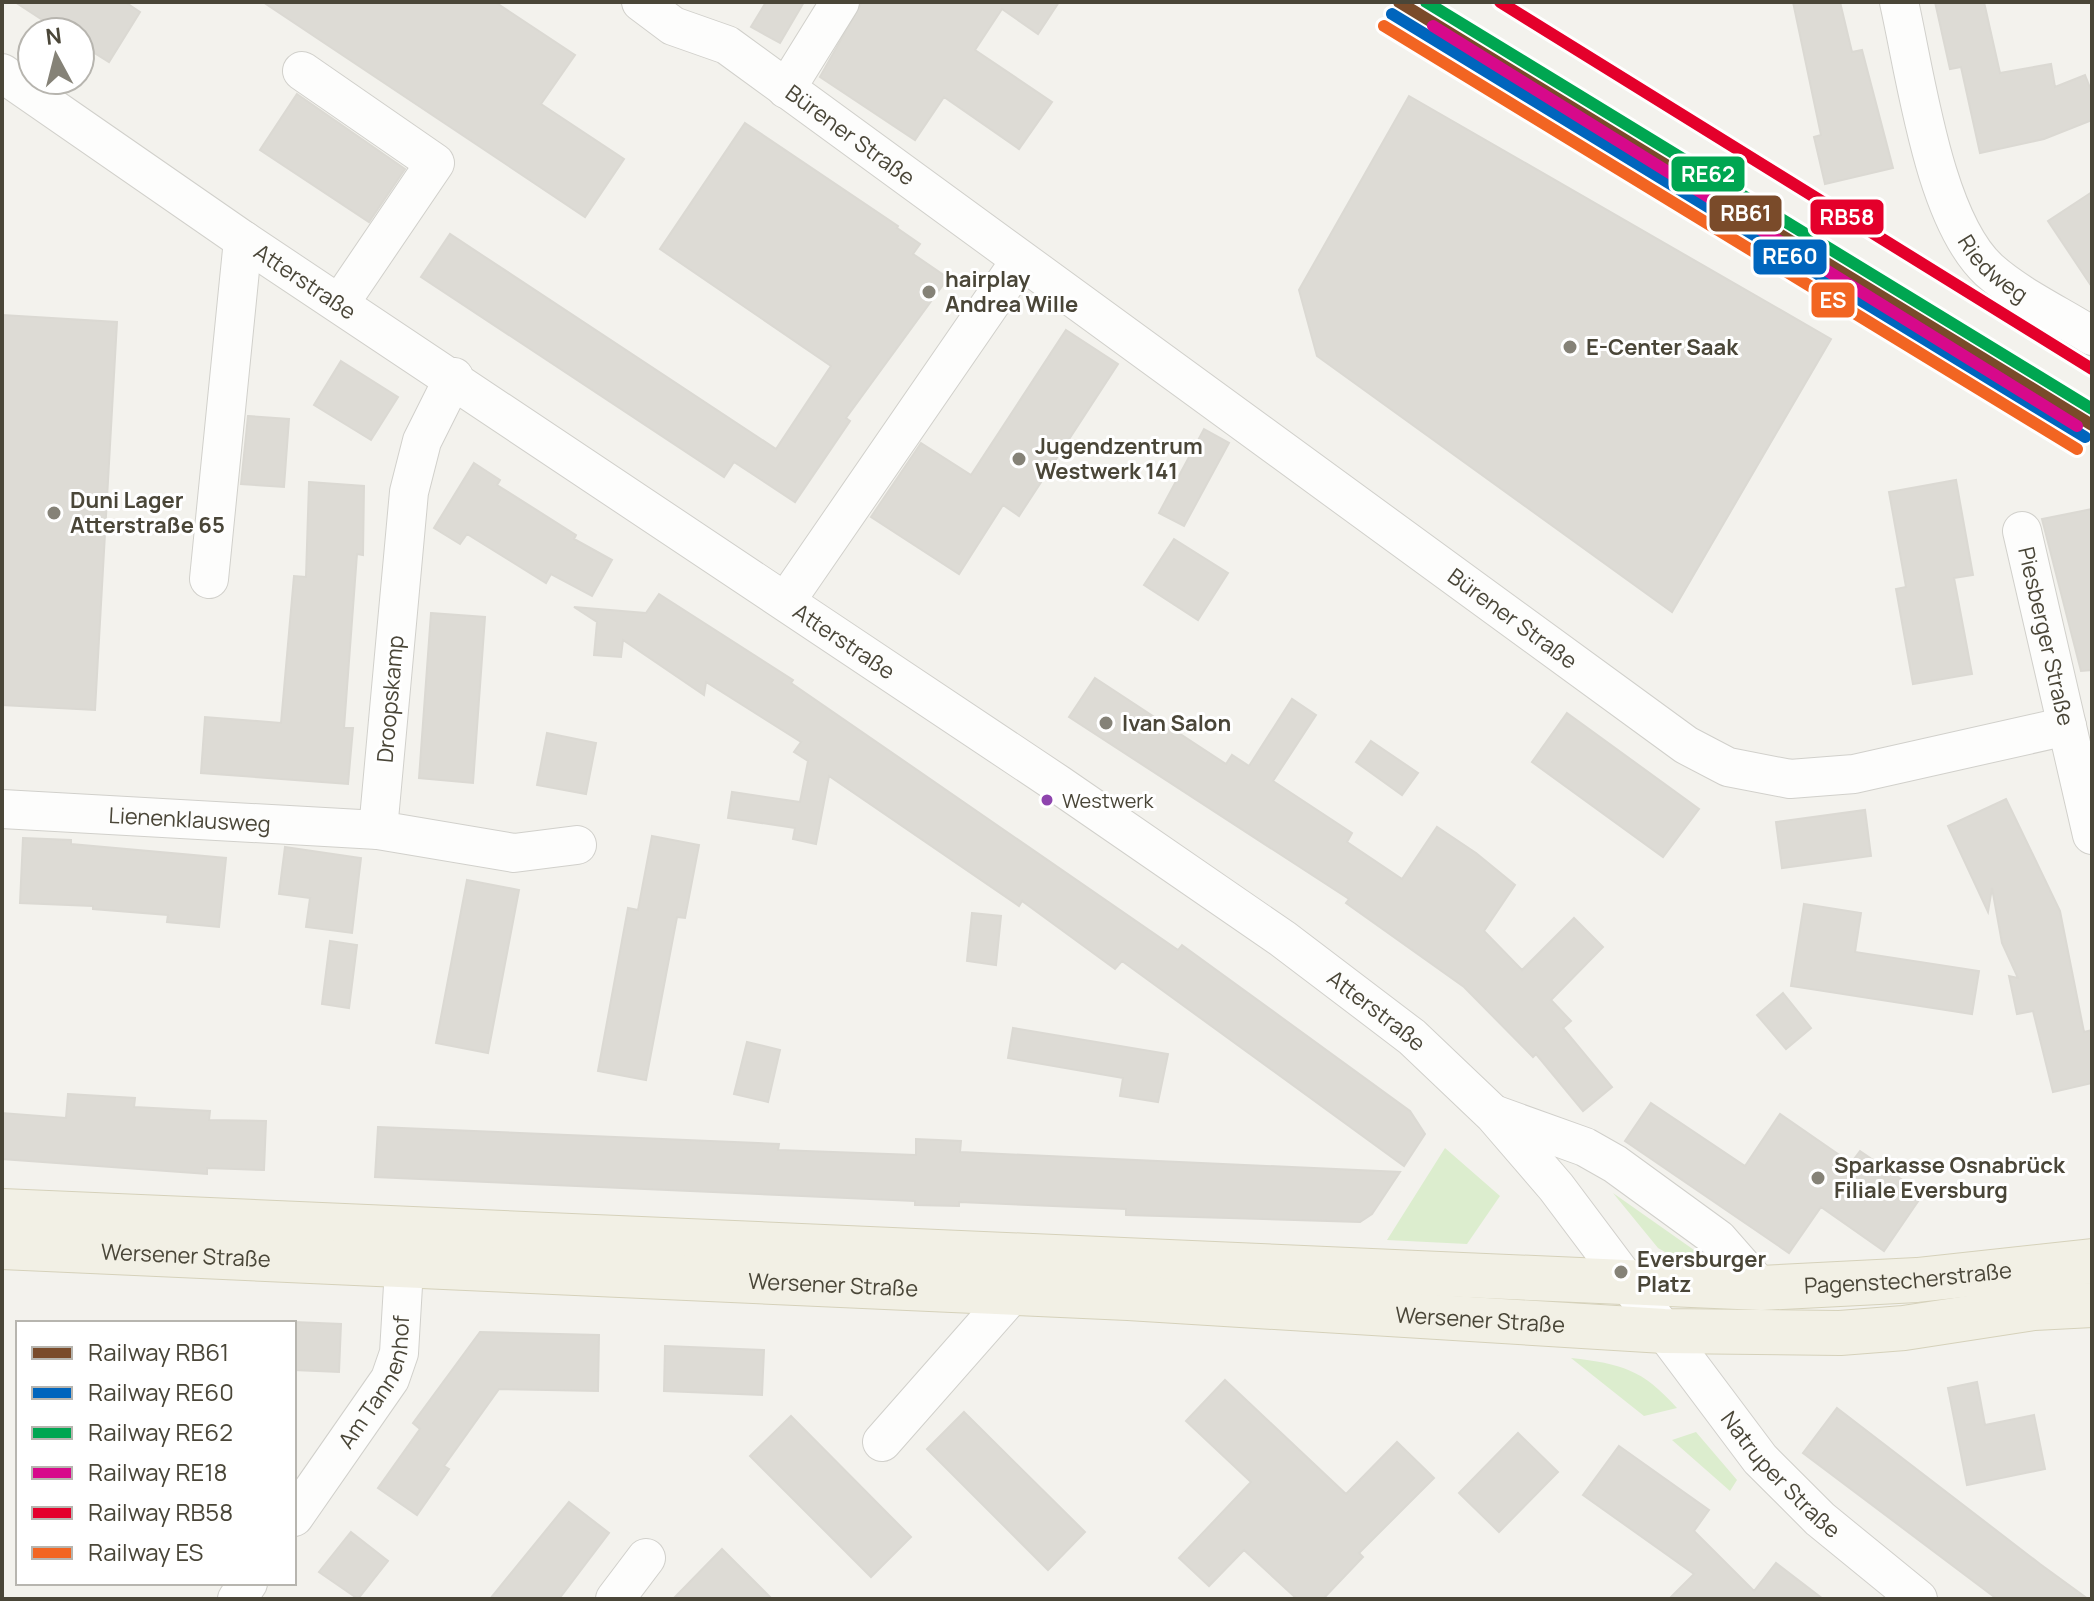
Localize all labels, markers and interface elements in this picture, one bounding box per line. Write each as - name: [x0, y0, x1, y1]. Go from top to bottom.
- north arrow: [16, 16, 96, 96]
- text: N: [44, 20, 63, 52]
- street label: Bürener Straße: [780, 78, 921, 192]
- line badge: RE62: [1670, 155, 1746, 193]
- text: RE62: [1681, 159, 1735, 189]
- line badge: RB61: [1708, 194, 1783, 233]
- text: RB61: [1720, 198, 1772, 228]
- line badge: RB58: [1809, 198, 1885, 236]
- text: RB58: [1820, 202, 1874, 232]
- street label: Riedweg: [1951, 229, 2034, 309]
- street label: Atterstraße: [248, 237, 362, 326]
- line badge: RE60: [1752, 238, 1828, 276]
- text: RE60: [1762, 241, 1818, 271]
- place label: hairplay Andrea Wille: [945, 264, 1078, 319]
- line badge: ES: [1810, 281, 1856, 319]
- marker: hairplay Andrea Wille: [920, 283, 938, 301]
- text: ES: [1819, 285, 1847, 315]
- place label: E-Center Saak: [1586, 332, 1739, 362]
- marker: E-Center Saak: [1561, 338, 1579, 356]
- place label: Jugendzentrum Westwerk 141: [1035, 431, 1203, 486]
- marker: Jugendzentrum Westwerk 141: [1010, 450, 1028, 468]
- place label: Duni Lager Atterstraße 65: [70, 485, 225, 540]
- marker: Duni Lager Atterstraße 65: [45, 504, 63, 522]
- street label: Piesberger Straße: [2011, 544, 2081, 729]
- street label: Bürener Straße: [1442, 561, 1584, 676]
- street label: Atterstraße: [787, 596, 901, 686]
- street label: Droopskamp: [369, 634, 411, 764]
- place label: Ivan Salon: [1122, 708, 1231, 738]
- marker: Ivan Salon: [1097, 714, 1115, 732]
- place label: Westwerk: [1062, 787, 1155, 814]
- marker: Westwerk: [1039, 792, 1055, 808]
- street label: Lienenklausweg: [108, 800, 272, 839]
- street label: Atterstraße: [1321, 963, 1433, 1058]
- place label: Sparkasse Osnabrück Filiale Eversburg: [1834, 1150, 2066, 1205]
- marker: Sparkasse Osnabrück Filiale Eversburg: [1809, 1169, 1827, 1187]
- street label: Wersener Straße: [100, 1236, 272, 1274]
- place label: Eversburger Platz: [1637, 1244, 1767, 1299]
- street label: Pagenstecherstraße: [1803, 1255, 2013, 1301]
- marker: Eversburger Platz: [1612, 1263, 1630, 1281]
- street label: Wersener Straße: [748, 1266, 919, 1303]
- street label: Wersener Straße: [1394, 1299, 1566, 1340]
- street label: Am Tannenhof: [331, 1314, 416, 1454]
- legend: [16, 1321, 296, 1585]
- text: Railway RB61: [88, 1335, 229, 1368]
- text: Railway RE60: [88, 1375, 234, 1408]
- street label: Natruper Straße: [1714, 1405, 1847, 1545]
- text: Railway RE62: [88, 1415, 233, 1448]
- text: Railway RE18: [88, 1455, 228, 1488]
- text: Railway RB58: [88, 1495, 233, 1528]
- text: Railway ES: [88, 1535, 203, 1568]

